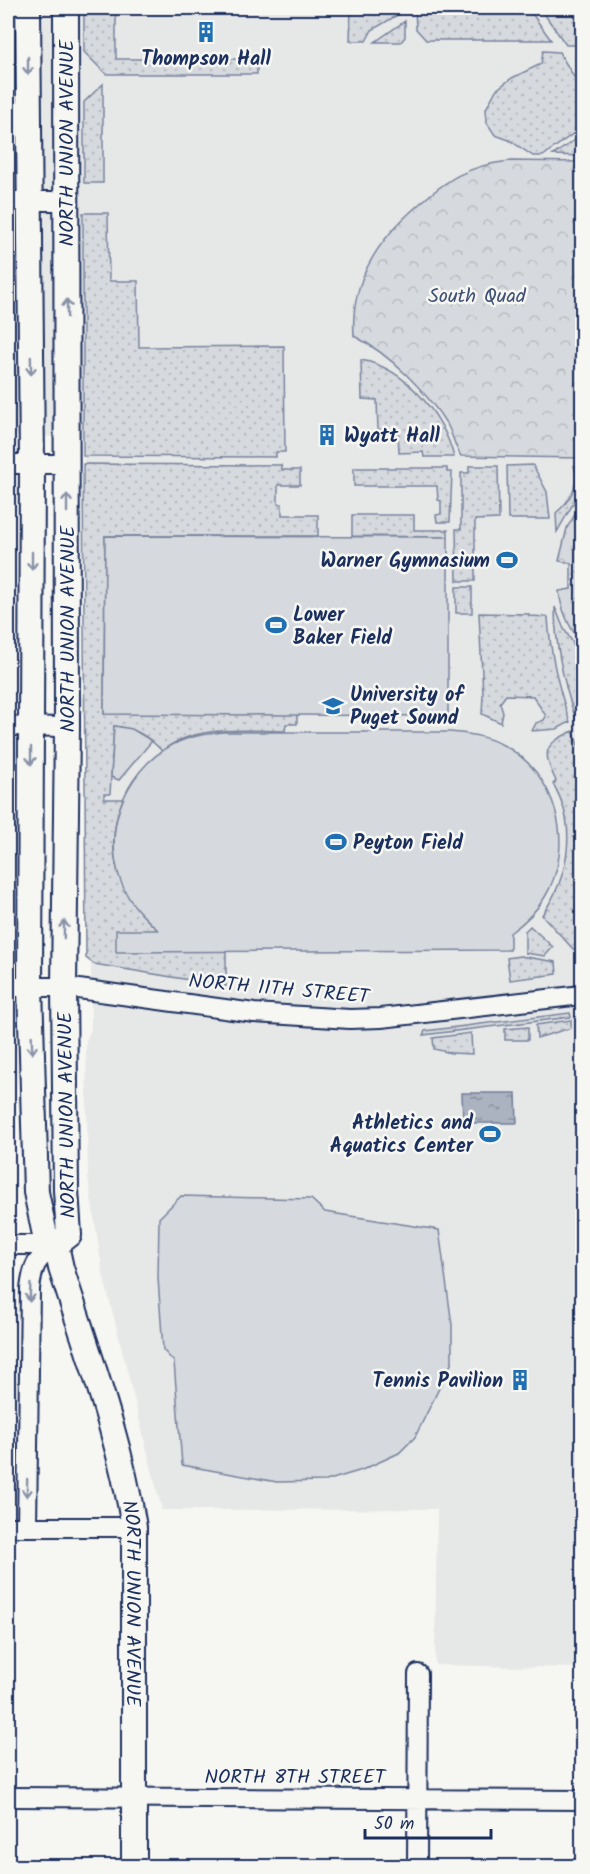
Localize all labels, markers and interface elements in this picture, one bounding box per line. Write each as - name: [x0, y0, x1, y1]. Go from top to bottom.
- building icon: Thompson Hall: [194, 20, 218, 44]
- street label: NORTH UNION AVENUE: [52, 38, 84, 246]
- place label: Thompson Hall: [141, 44, 271, 76]
- one-way arrow: [22, 55, 34, 75]
- park label: South Quad: [428, 281, 527, 313]
- one-way arrow: [61, 298, 73, 318]
- one-way arrow: [25, 355, 37, 375]
- place label: Wyatt Hall: [344, 421, 441, 453]
- building icon: Wyatt Hall: [315, 423, 339, 447]
- one-way arrow: [61, 493, 73, 513]
- street label: NORTH UNION AVENUE: [53, 524, 85, 732]
- place label: Warner Gymnasium: [320, 546, 490, 578]
- sports icon: Warner Gymnasium: [495, 548, 519, 572]
- one-way arrow: [26, 550, 38, 570]
- place label: Lower Baker Field: [293, 600, 393, 655]
- sports icon: Lower Baker Field: [264, 613, 288, 637]
- place label: University of Puget Sound: [350, 680, 465, 735]
- school or university icon: University of Puget Sound: [321, 694, 345, 718]
- one-way arrow: [25, 745, 37, 765]
- place label: Peyton Field: [353, 828, 464, 860]
- sports icon: Peyton Field: [324, 830, 348, 854]
- one-way arrow: [58, 919, 70, 939]
- street label: NORTH 11TH STREET: [187, 966, 373, 1014]
- street label: NORTH UNION AVENUE: [50, 1010, 86, 1219]
- one-way arrow: [26, 1035, 37, 1055]
- place label: Athletics and Aquatics Center: [330, 1108, 474, 1163]
- sports icon: Athletics and Aquatics Center: [478, 1122, 502, 1146]
- one-way arrow: [24, 1282, 35, 1302]
- place label: Tennis Pavilion: [372, 1366, 503, 1398]
- building icon: Tennis Pavilion: [508, 1368, 532, 1392]
- one-way arrow: [21, 1477, 33, 1497]
- street label: NORTH UNION AVENUE: [112, 1498, 148, 1708]
- street label: NORTH 8TH STREET: [205, 1762, 388, 1794]
- scale bar: [365, 1802, 491, 1840]
- text: 50 m: [374, 1810, 414, 1839]

